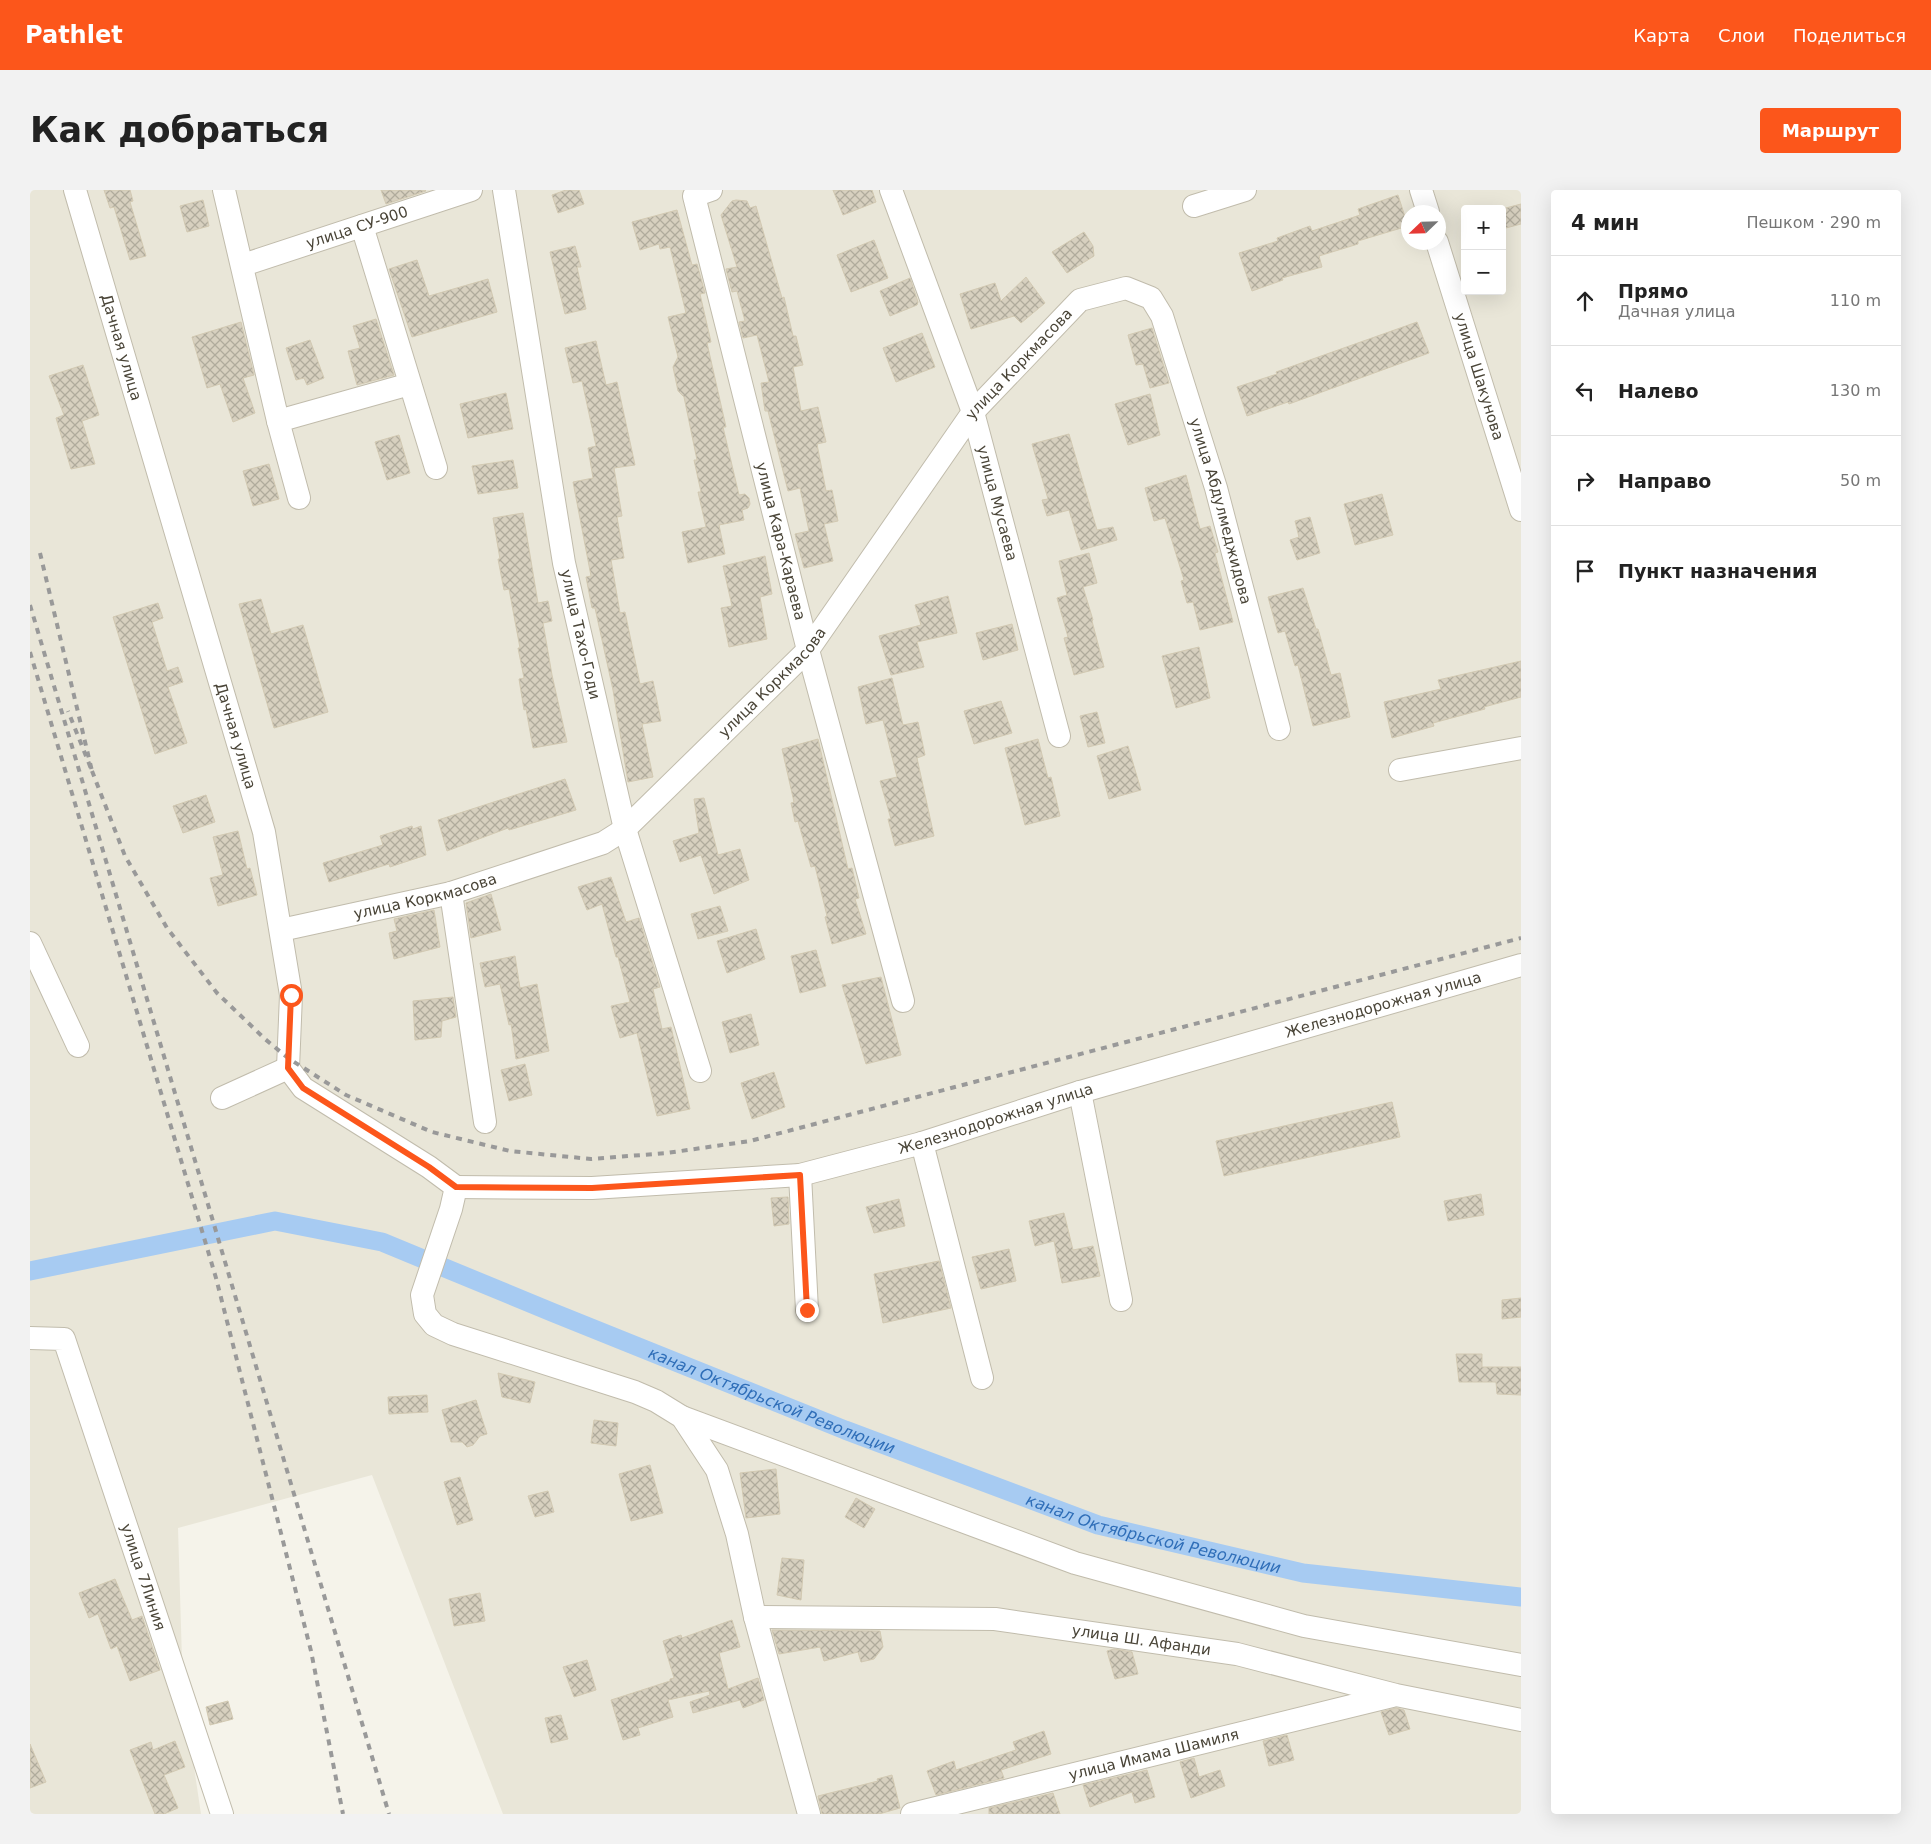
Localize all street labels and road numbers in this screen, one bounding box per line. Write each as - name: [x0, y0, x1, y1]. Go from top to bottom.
- street label: улица СУ-900: [304, 202, 410, 253]
- street label: Дачная улица: [97, 292, 146, 403]
- street label: улица Коркмасова: [962, 305, 1076, 423]
- street label: улица Шакунова: [1451, 311, 1508, 443]
- street label: улица Абдулмеджидова: [1186, 416, 1255, 606]
- street label: улица Мусаева: [973, 443, 1021, 563]
- street label: улица Кара-Караева: [752, 460, 809, 622]
- street label: улица Тахо-Годи: [557, 568, 604, 701]
- street label: улица Коркмасова: [715, 624, 830, 741]
- street label: Дачная улица: [211, 680, 260, 791]
- street label: улица Коркмасова: [352, 870, 499, 923]
- street label: Железнодорожная улица: [1283, 968, 1483, 1042]
- street label: Железнодорожная улица: [896, 1080, 1095, 1158]
- street label: улица 7Линия: [117, 1521, 169, 1633]
- street label: улица Ш. Афанди: [1071, 1621, 1212, 1659]
- street label: улица Имама Шамиля: [1067, 1725, 1241, 1784]

